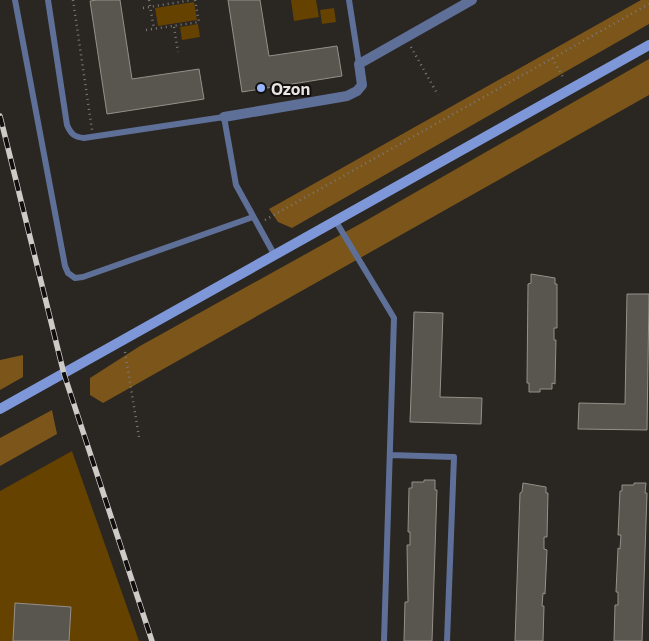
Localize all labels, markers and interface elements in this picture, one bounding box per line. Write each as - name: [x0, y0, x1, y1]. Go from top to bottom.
- place label: Ozon: [271, 77, 310, 100]
- marker: Ozon: [255, 82, 267, 94]

